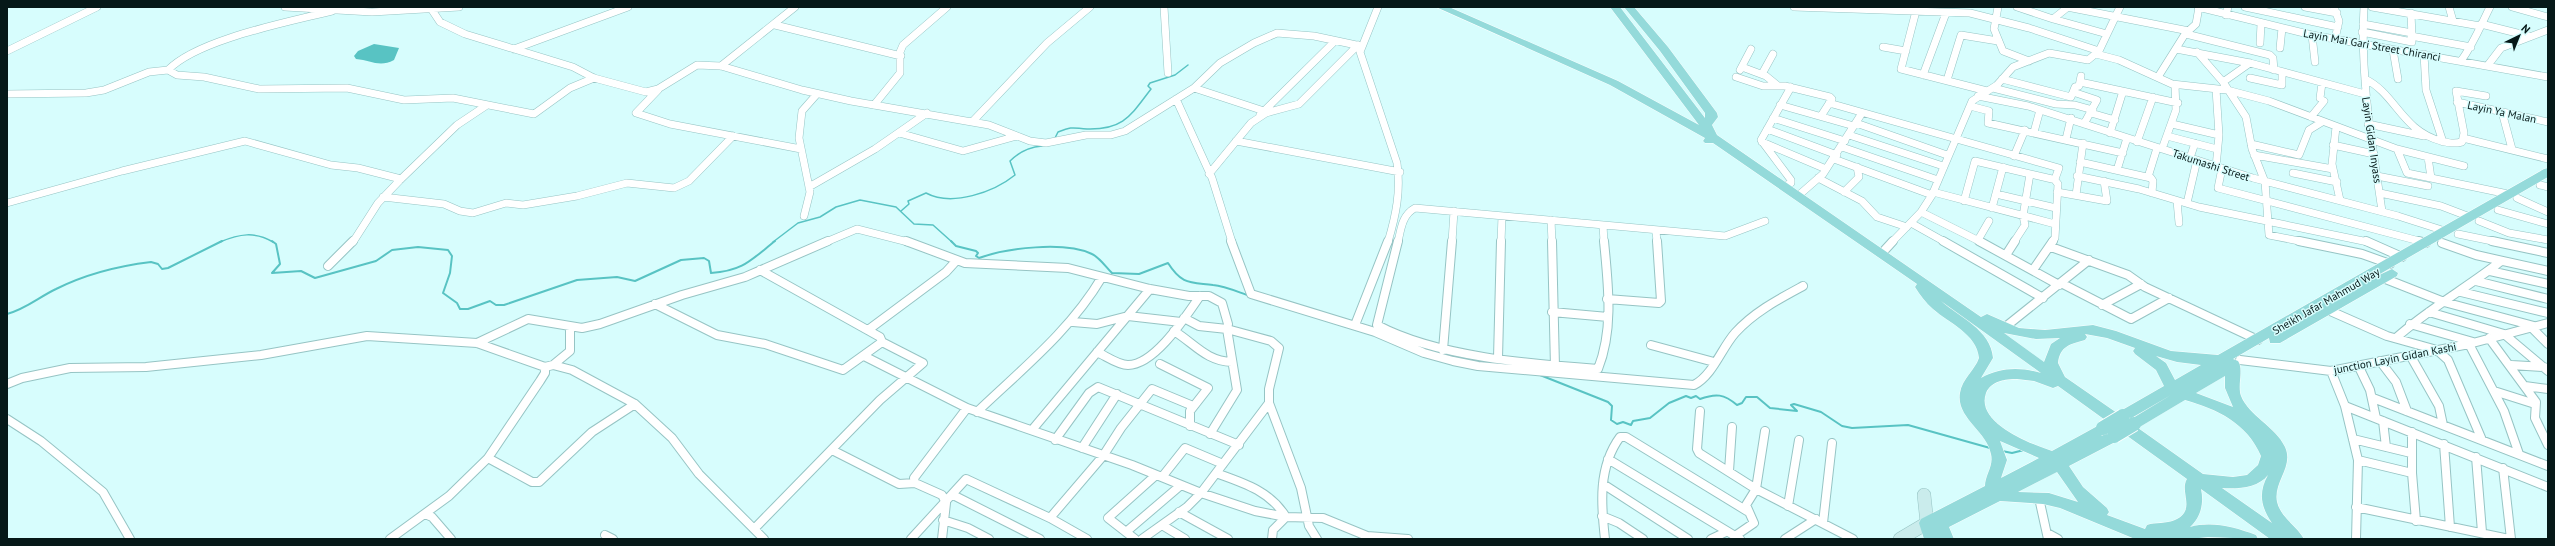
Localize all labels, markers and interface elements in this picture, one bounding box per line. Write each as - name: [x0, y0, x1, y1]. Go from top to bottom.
- north arrow: [2499, 16, 2539, 56]
- text: N: [2518, 21, 2533, 36]
- street label: Layin Mai Gari Street Chiranci: [2302, 26, 2442, 64]
- street label: Layin Gidan Inyass: [2359, 96, 2385, 184]
- street label: Layin Ya Malan: [2466, 98, 2538, 126]
- street label: Takumashi Street: [2170, 146, 2252, 184]
- street label: Sheikh Jafar Mahmud Way: [2270, 264, 2383, 338]
- street label: junction Layin Gidan Kashi: [2332, 339, 2458, 377]

